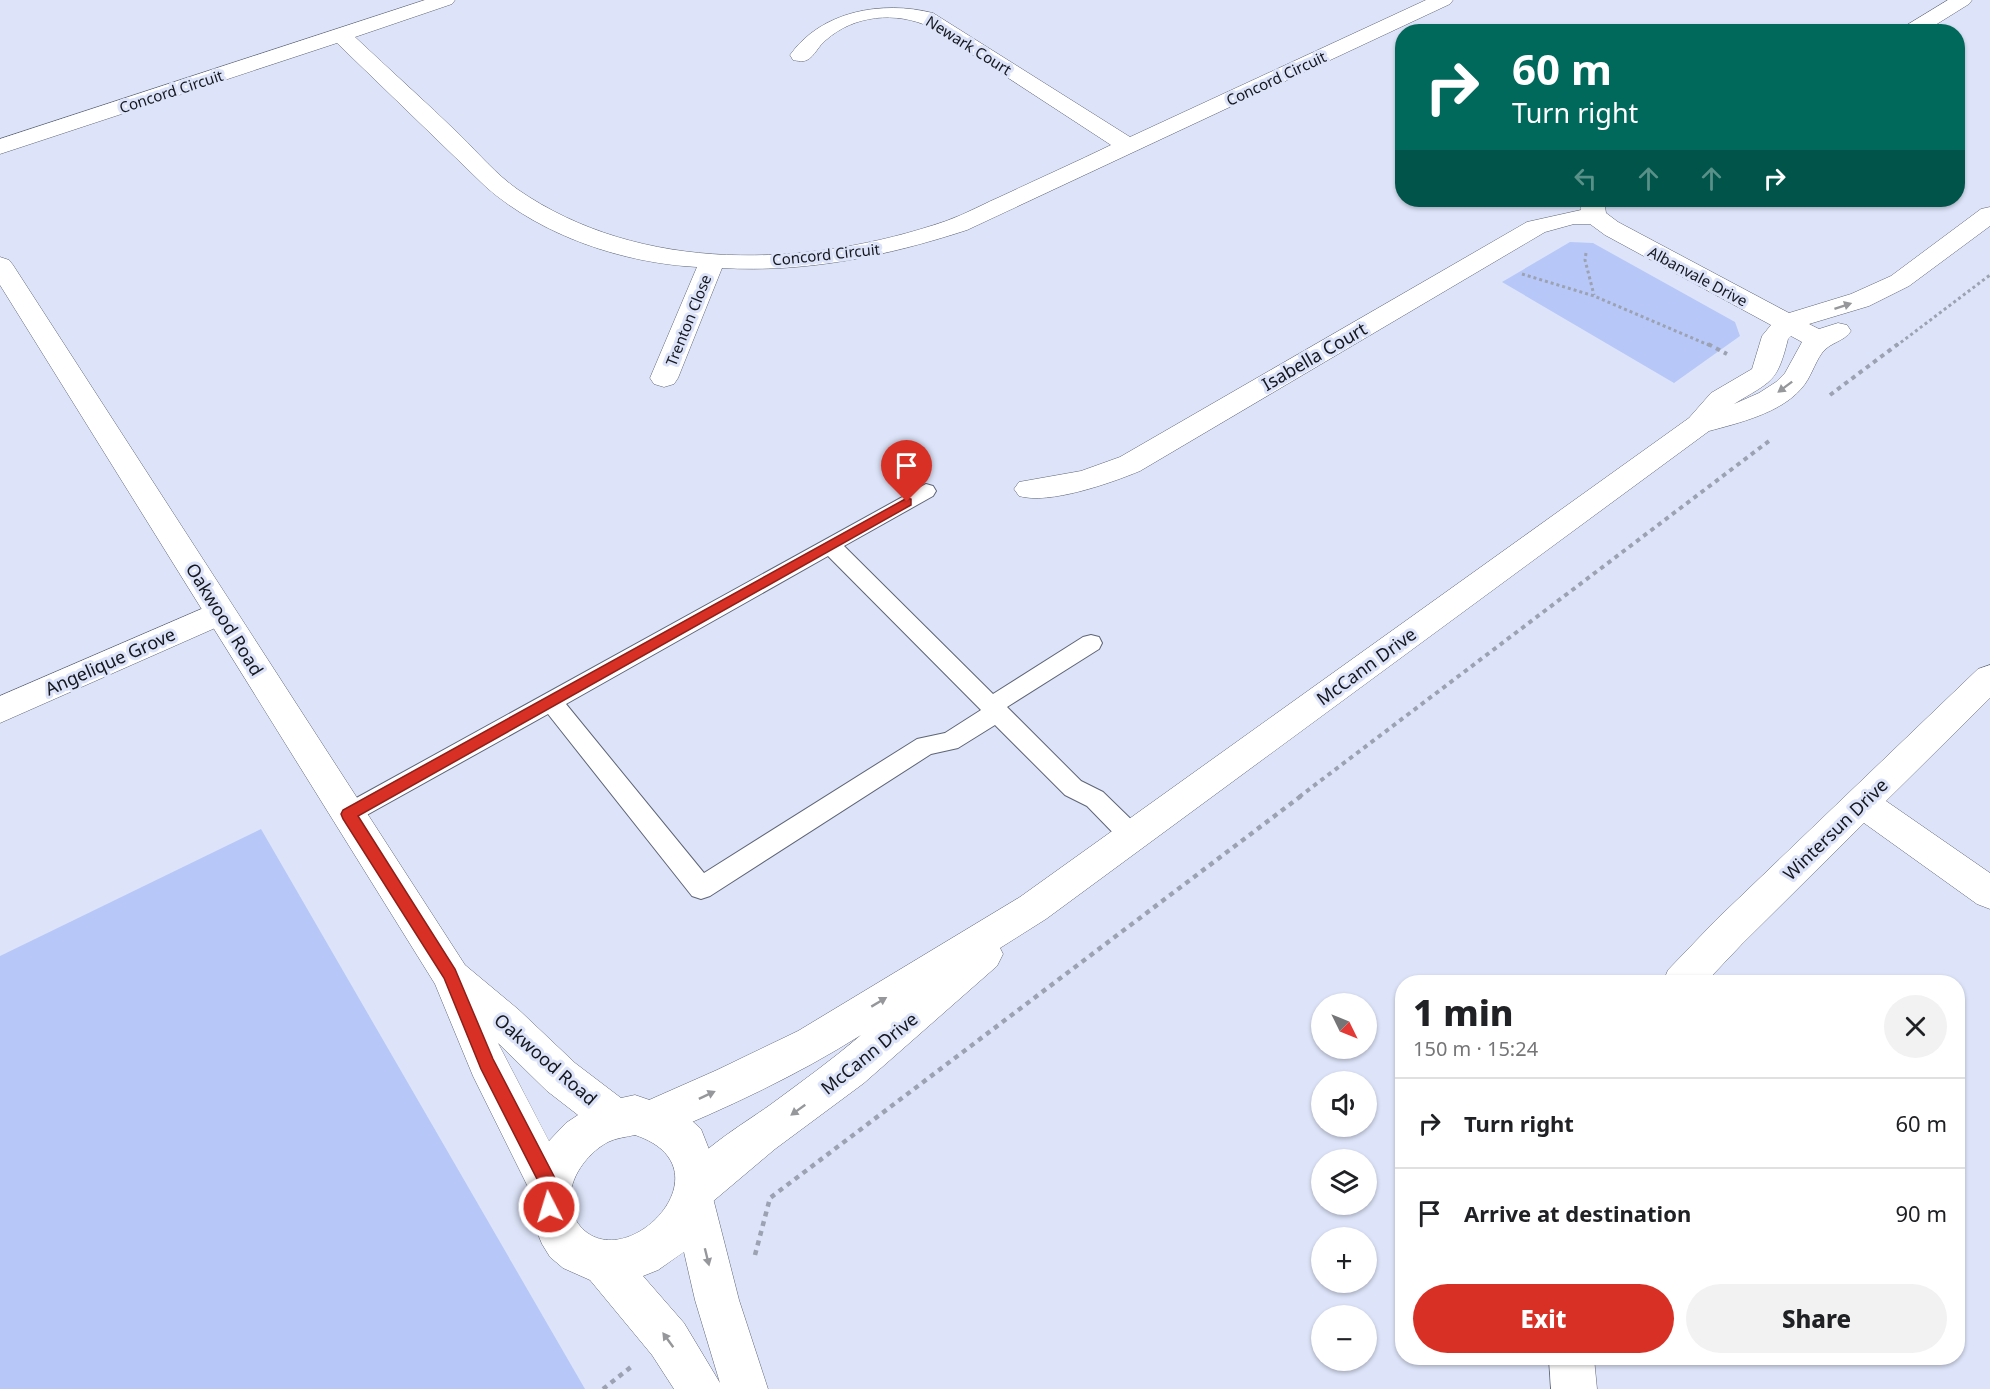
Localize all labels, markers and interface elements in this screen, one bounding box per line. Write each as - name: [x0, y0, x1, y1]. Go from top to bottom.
- street label: Newark Court: [922, 11, 1016, 80]
- text: 60 m: [1512, 40, 1612, 97]
- street label: Concord Circuit: [1223, 46, 1330, 110]
- icon: right: [1413, 48, 1491, 126]
- street label: Concord Circuit: [116, 65, 226, 117]
- text: Turn right: [1512, 94, 1638, 131]
- icon: left: [1569, 162, 1602, 195]
- icon: ahead: [1632, 162, 1665, 195]
- icon: ahead: [1695, 162, 1728, 195]
- icon: right: [1758, 162, 1791, 195]
- street label: Concord Circuit: [771, 238, 881, 270]
- street label: Albanvale Drive: [1645, 241, 1751, 311]
- street label: Trenton Close: [661, 271, 715, 369]
- one-way arrow: [1834, 301, 1852, 310]
- street label: Isabella Court: [1257, 316, 1371, 396]
- one-way arrow: [1777, 381, 1793, 394]
- pin: [881, 440, 932, 502]
- icon: arrive: [890, 449, 923, 482]
- street label: Oakwood Road: [181, 558, 269, 680]
- street label: Angelique Grove: [41, 622, 179, 700]
- street label: McCann Drive: [1311, 622, 1421, 710]
- street label: Wintersun Drive: [1778, 773, 1892, 885]
- text: 1 min: [1413, 988, 1514, 1037]
- north arrow: [1311, 993, 1377, 1059]
- map controls: [1311, 993, 1377, 1371]
- button: close: [1884, 995, 1947, 1058]
- one-way arrow: [871, 996, 887, 1007]
- street label: McCann Drive: [816, 1007, 922, 1099]
- street label: Oakwood Road: [490, 1008, 602, 1110]
- text: 150 m · 15:24: [1413, 1035, 1538, 1062]
- button: sound: [1311, 1071, 1377, 1137]
- one-way arrow: [699, 1090, 716, 1099]
- one-way arrow: [790, 1103, 805, 1115]
- icon: right: [1413, 1107, 1446, 1140]
- text: Turn right: [1464, 1108, 1574, 1138]
- text: 60 m: [1896, 1108, 1947, 1138]
- button: layers: [1311, 1149, 1377, 1215]
- position arrow: [517, 1175, 581, 1239]
- icon: arrive: [1413, 1197, 1446, 1230]
- text: Arrive at destination: [1464, 1198, 1691, 1228]
- text: 90 m: [1896, 1198, 1947, 1228]
- button: +: [1311, 1227, 1377, 1293]
- one-way arrow: [702, 1248, 712, 1266]
- button: Exit: [1413, 1284, 1674, 1353]
- button: Share: [1686, 1284, 1947, 1353]
- button: −: [1311, 1305, 1377, 1371]
- one-way arrow: [662, 1332, 674, 1348]

